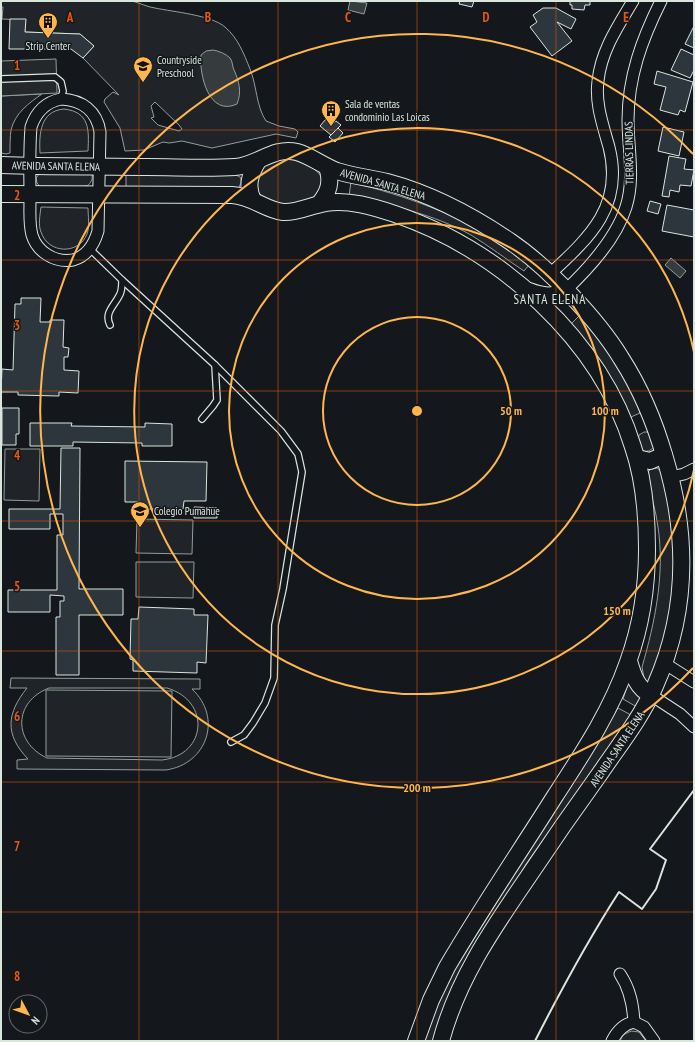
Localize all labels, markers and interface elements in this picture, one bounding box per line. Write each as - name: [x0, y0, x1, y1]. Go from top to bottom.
- text: A: [66, 9, 74, 26]
- text: B: [205, 9, 211, 26]
- text: C: [345, 9, 351, 26]
- text: D: [483, 9, 490, 26]
- text: E: [623, 9, 629, 26]
- building icon: Strip Center: [37, 11, 59, 39]
- place label: Strip Center: [26, 39, 70, 53]
- place label: Countryside Preschool: [157, 53, 202, 80]
- school or university icon: Countryside Preschool: [132, 55, 154, 83]
- text: 1: [14, 57, 20, 74]
- place label: Sala de ventas condominio Las Loicas: [345, 97, 430, 124]
- building icon: Sala de ventas condominio Las Loicas: [320, 99, 342, 127]
- street label: TIERRAS LINDAS: [621, 121, 637, 185]
- street label: AVENIDA SANTA ELENA: [12, 158, 101, 174]
- street label: AVENIDA SANTA ELENA: [339, 165, 428, 203]
- text: 2: [14, 187, 20, 204]
- district label: SANTA ELENA: [514, 291, 586, 308]
- text: 3: [14, 317, 20, 334]
- text: 50 m: [500, 403, 522, 418]
- text: 100 m: [591, 403, 619, 418]
- centre of rings: [410, 404, 424, 418]
- text: 4: [14, 447, 21, 464]
- school or university icon: Colegio Pumahue: [129, 500, 151, 528]
- place label: Colegio Pumahue: [154, 504, 220, 518]
- text: 5: [14, 578, 20, 595]
- text: 150 m: [603, 603, 631, 618]
- text: 6: [14, 708, 20, 725]
- street label: AVENIDA SANTA ELENA: [587, 708, 648, 789]
- text: 200 m: [403, 780, 431, 795]
- text: 7: [14, 838, 20, 855]
- text: 8: [14, 968, 20, 985]
- north arrow: [8, 994, 48, 1034]
- text: N: [28, 1014, 43, 1027]

